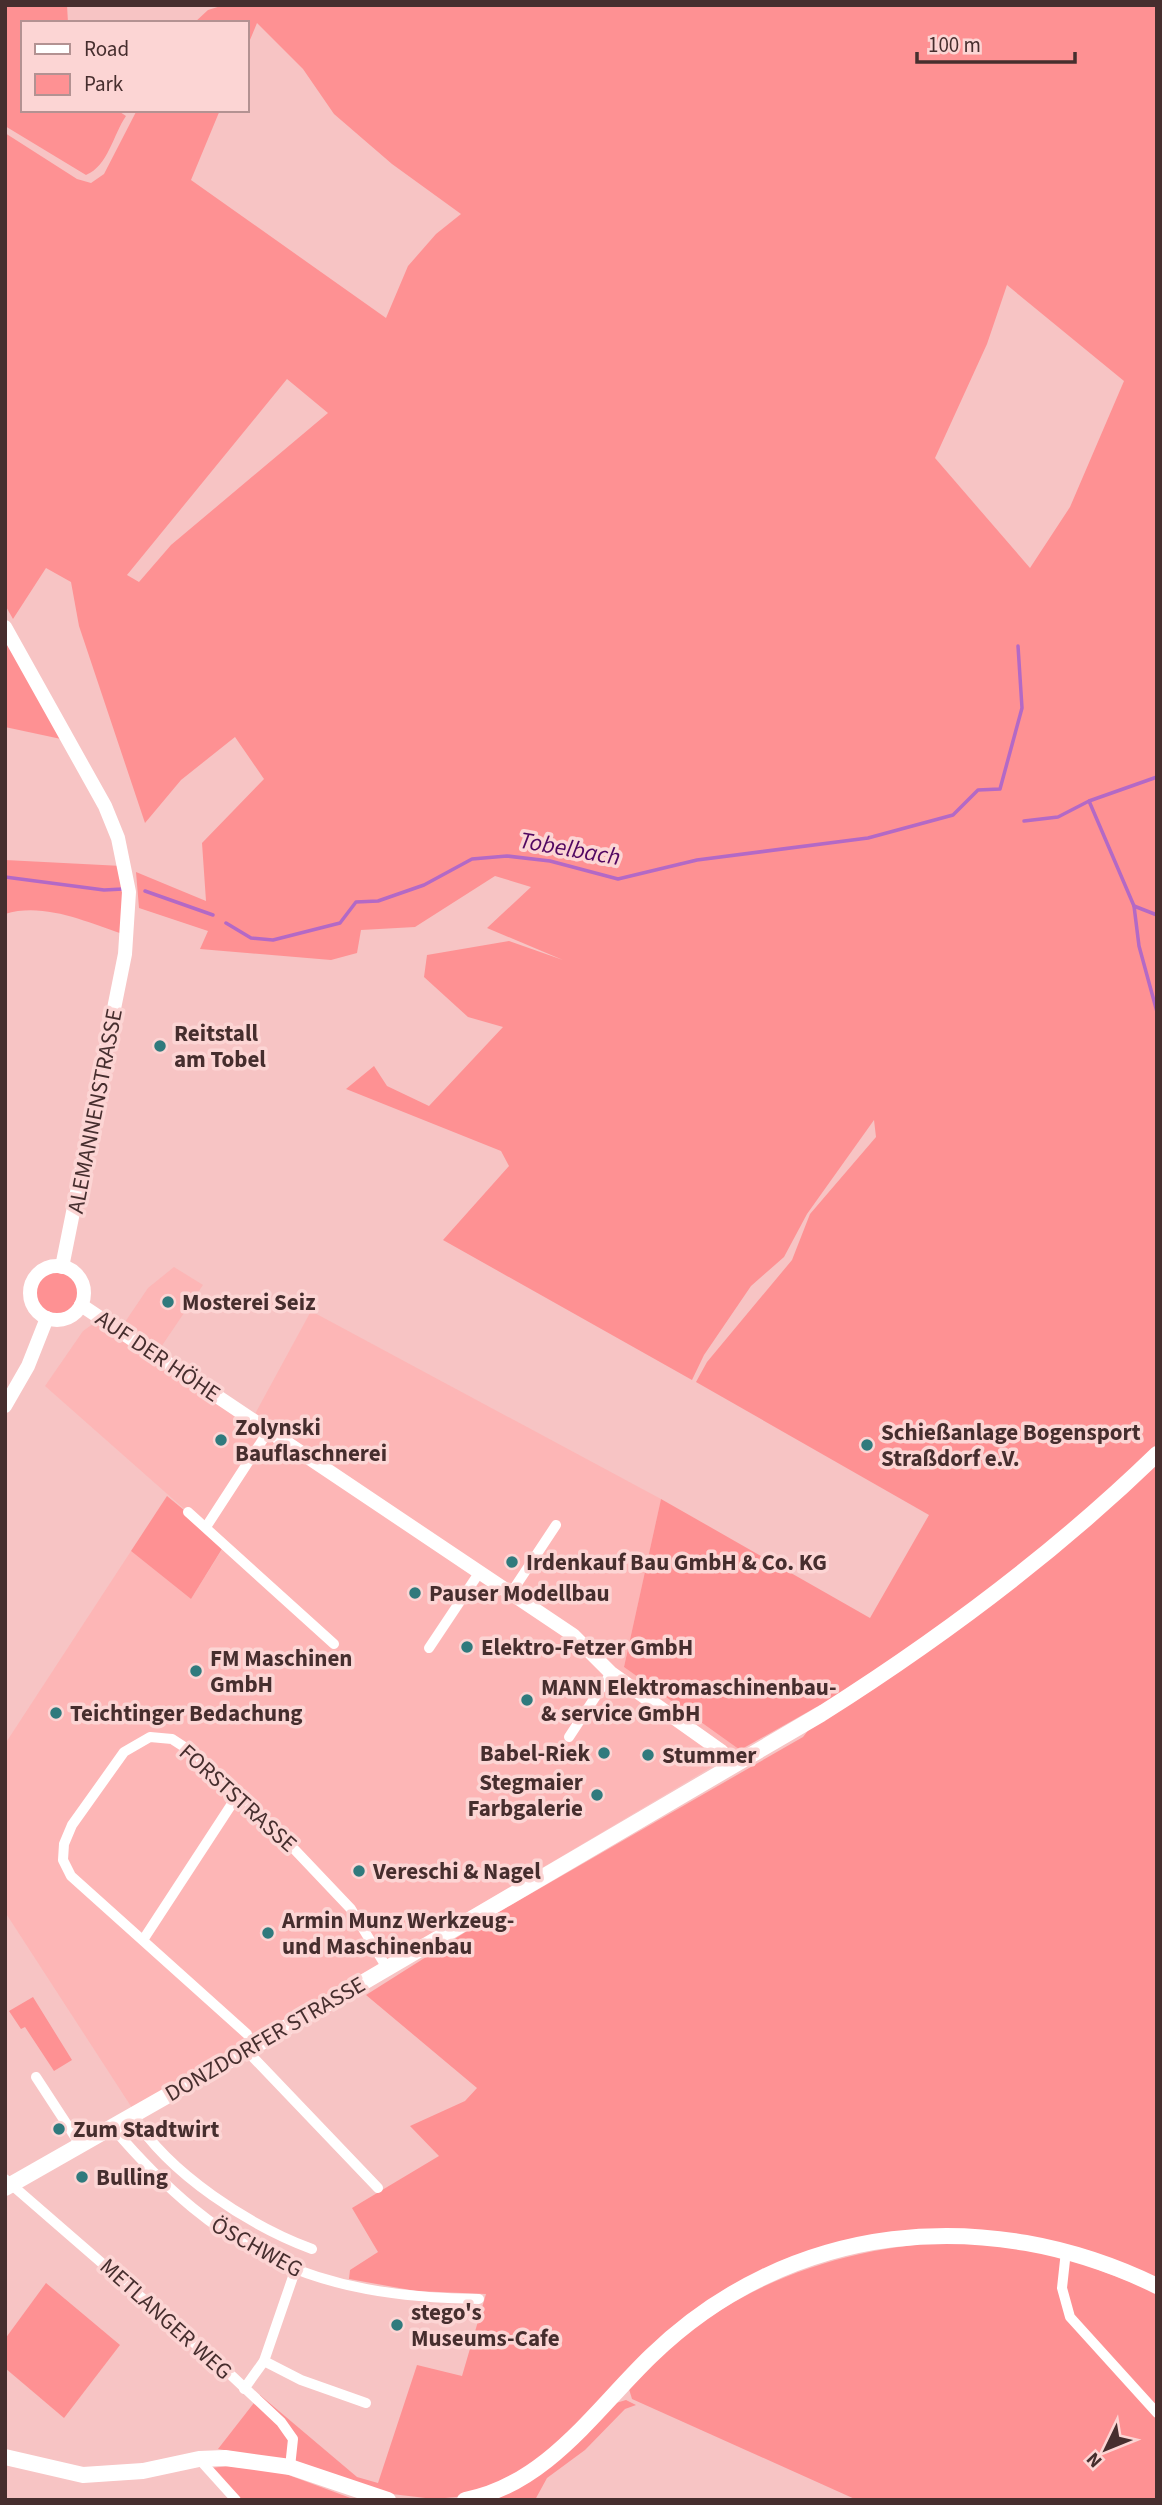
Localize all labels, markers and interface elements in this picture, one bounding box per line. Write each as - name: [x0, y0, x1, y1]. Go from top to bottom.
- legend: [21, 21, 248, 112]
- scale bar: [917, 21, 1074, 65]
- text: 100 m: [928, 30, 981, 60]
- text: Road: [84, 34, 129, 64]
- text: Park: [84, 69, 124, 99]
- water label: Tobelbach: [517, 823, 623, 875]
- street label: ALEMANNENSTRASSE: [59, 1006, 131, 1216]
- place label: Reitstall am Tobel: [174, 1017, 266, 1076]
- marker: Reitstall am Tobel: [152, 1038, 168, 1054]
- place label: Mosterei Seiz: [182, 1286, 316, 1319]
- marker: Mosterei Seiz: [160, 1294, 176, 1310]
- street label: AUF DER HÖHE: [89, 1302, 227, 1410]
- place label: Zolynski Bauflaschnerei: [235, 1411, 387, 1470]
- place label: Schießanlage Bogensport Straßdorf e.V.: [881, 1416, 1141, 1475]
- marker: Zolynski Bauflaschnerei: [213, 1432, 229, 1448]
- marker: Schießanlage Bogensport Straßdorf e.V.: [859, 1437, 875, 1453]
- place label: Irdenkauf Bau GmbH & Co. KG: [526, 1546, 827, 1579]
- marker: Irdenkauf Bau GmbH & Co. KG: [504, 1554, 520, 1570]
- place label: Pauser Modellbau: [429, 1577, 610, 1610]
- marker: Pauser Modellbau: [407, 1585, 423, 1601]
- place label: Elektro-Fetzer GmbH: [481, 1631, 693, 1664]
- marker: Elektro-Fetzer GmbH: [459, 1639, 475, 1655]
- place label: FM Maschinen GmbH: [210, 1642, 353, 1701]
- marker: FM Maschinen GmbH: [188, 1663, 204, 1679]
- place label: MANN Elektromaschinenbau- & service GmbH: [541, 1671, 837, 1730]
- marker: MANN Elektromaschinenbau- & service GmbH: [519, 1692, 535, 1708]
- place label: Teichtinger Bedachung: [70, 1697, 303, 1730]
- marker: Teichtinger Bedachung: [48, 1705, 64, 1721]
- street label: FORSTSTRASSE: [172, 1736, 304, 1860]
- place label: Babel-Riek: [480, 1737, 590, 1770]
- place label: Stummer: [662, 1739, 757, 1772]
- marker: Babel-Riek: [596, 1745, 612, 1761]
- marker: Stummer: [640, 1747, 656, 1763]
- place label: Stegmaier Farbgalerie: [467, 1766, 584, 1825]
- marker: Stegmaier Farbgalerie: [589, 1787, 605, 1803]
- place label: Vereschi & Nagel: [372, 1855, 541, 1888]
- marker: Vereschi & Nagel: [351, 1863, 367, 1879]
- place label: Armin Munz Werkzeug- und Maschinenbau: [281, 1904, 514, 1963]
- marker: Armin Munz Werkzeug- und Maschinenbau: [260, 1925, 276, 1941]
- street label: DONZDORFER STRASSE: [159, 1968, 371, 2110]
- place label: Zum Stadtwirt: [73, 2113, 219, 2146]
- marker: Zum Stadtwirt: [51, 2121, 67, 2137]
- place label: Bulling: [96, 2161, 168, 2194]
- marker: Bulling: [74, 2169, 90, 2185]
- street label: ÖSCHWEG: [205, 2208, 309, 2286]
- street label: METLANGER WEG: [92, 2250, 240, 2388]
- place label: stego's Museums-Cafe: [411, 2296, 560, 2355]
- marker: stego's Museums-Cafe: [389, 2317, 405, 2333]
- north arrow: [1071, 2414, 1141, 2484]
- text: N: [1080, 2446, 1109, 2473]

